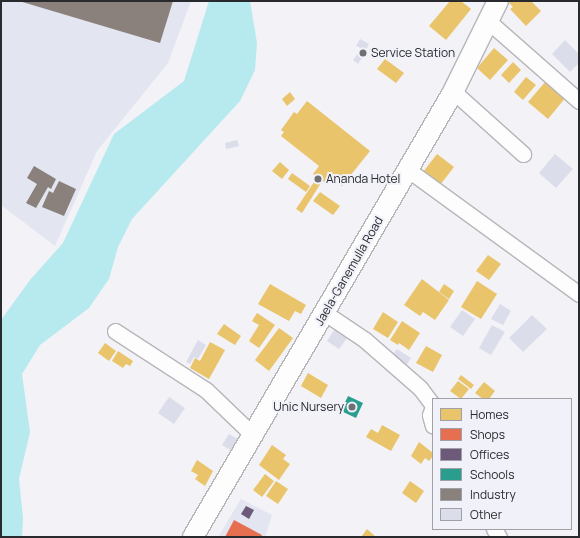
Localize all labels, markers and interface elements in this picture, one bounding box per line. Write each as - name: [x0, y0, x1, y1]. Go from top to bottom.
- place label: Service Station: [371, 46, 455, 60]
- marker: Service Station: [358, 48, 368, 58]
- place label: Ananda Hotel: [326, 172, 400, 186]
- marker: Ananda Hotel: [313, 174, 323, 184]
- street label: Jaela-Ganemulla Road: [312, 214, 386, 328]
- legend: [432, 398, 572, 530]
- place label: Unic Nursery: [273, 400, 344, 414]
- marker: Unic Nursery: [347, 402, 357, 412]
- text: Homes: [470, 406, 509, 423]
- text: Shops: [470, 426, 505, 443]
- text: Offices: [470, 446, 509, 463]
- text: Schools: [470, 466, 514, 483]
- text: Industry: [470, 486, 516, 503]
- text: Other: [470, 506, 502, 523]

